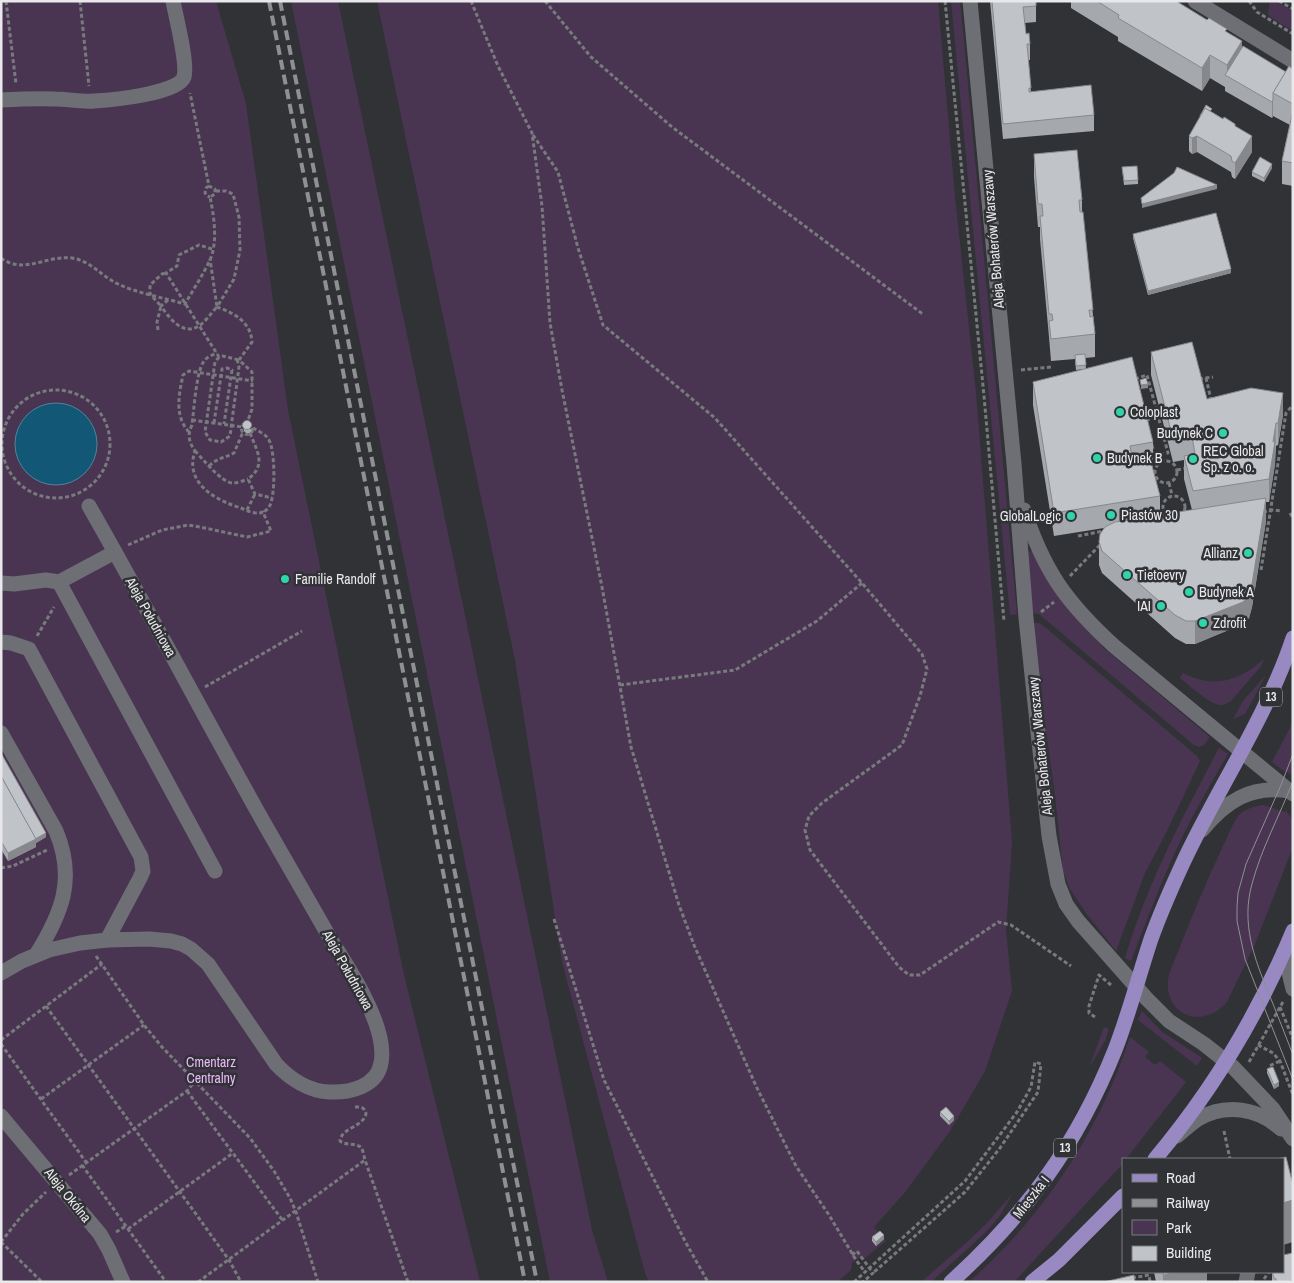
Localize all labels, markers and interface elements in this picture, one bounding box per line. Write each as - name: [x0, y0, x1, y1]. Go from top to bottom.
- street label: Aleja Bohaterów Warszawy: [978, 169, 1008, 310]
- place label: Coloplast: [1130, 403, 1178, 421]
- marker: Coloplast: [1114, 406, 1126, 418]
- place label: Budynek C: [1157, 424, 1213, 442]
- marker: Budynek C: [1217, 427, 1229, 439]
- place label: REC Global Sp. z o. o.: [1203, 442, 1264, 476]
- place label: Budynek B: [1107, 449, 1163, 467]
- marker: Budynek B: [1091, 452, 1103, 464]
- marker: REC Global Sp. z o. o.: [1187, 453, 1199, 465]
- place label: Piastów 30: [1121, 506, 1178, 524]
- place label: GlobalLogic: [1000, 507, 1061, 525]
- marker: Piastów 30: [1105, 509, 1117, 521]
- marker: GlobalLogic: [1065, 510, 1077, 522]
- place label: Allianz: [1203, 544, 1238, 562]
- marker: Allianz: [1242, 547, 1254, 559]
- place label: Tietoevry: [1137, 566, 1185, 584]
- marker: Tietoevry: [1121, 569, 1133, 581]
- place label: Familie Randolf: [295, 570, 376, 588]
- street label: Aleja Południowa: [121, 573, 181, 661]
- marker: Familie Randolf: [279, 573, 291, 585]
- place label: Budynek A: [1199, 583, 1254, 601]
- marker: Budynek A: [1183, 586, 1195, 598]
- place label: IAI: [1137, 597, 1151, 615]
- marker: IAI: [1155, 600, 1167, 612]
- place label: Zdrofit: [1213, 614, 1246, 632]
- marker: Zdrofit: [1197, 617, 1209, 629]
- street label: Aleja Bohaterów Warszawy: [1024, 676, 1056, 817]
- road number: 13: [1260, 688, 1282, 706]
- street label: Aleja Południowa: [318, 926, 378, 1014]
- park label: Cmentarz Centralny: [186, 1053, 236, 1087]
- road number: 13: [1054, 1138, 1076, 1158]
- legend: [1122, 1158, 1284, 1273]
- street label: Aleja Okólna: [40, 1163, 96, 1226]
- text: Road: [1166, 1167, 1195, 1188]
- street label: Mieszka I: [1009, 1172, 1053, 1222]
- text: Railway: [1166, 1192, 1211, 1213]
- text: Park: [1166, 1217, 1192, 1238]
- text: Building: [1166, 1242, 1211, 1263]

